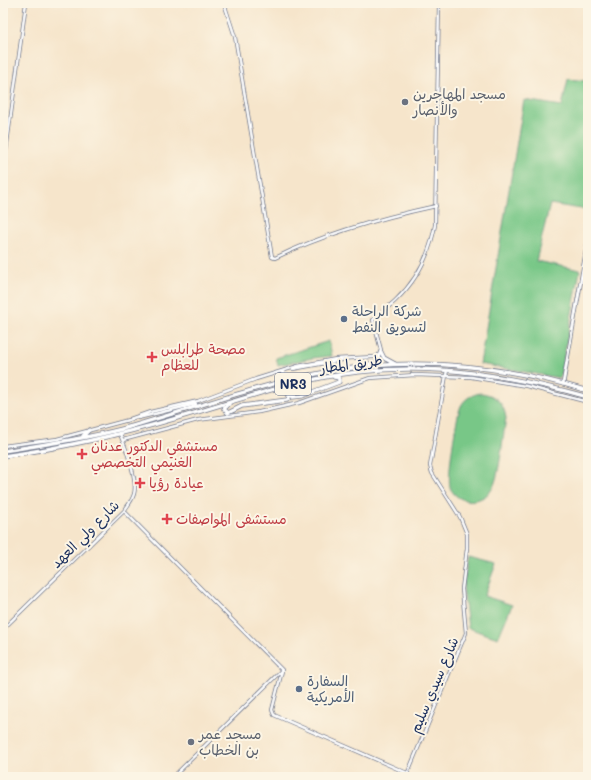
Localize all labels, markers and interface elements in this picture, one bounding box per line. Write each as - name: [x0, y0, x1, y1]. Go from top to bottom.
- place label: مسجد المهاجرين والأنصار: [412, 84, 506, 119]
- marker: مسجد المهاجرين والأنصار: [400, 97, 410, 107]
- place label: شركة الراحلة لتسويق النفط: [352, 301, 426, 336]
- marker: شركة الراحلة لتسويق النفط: [339, 314, 349, 324]
- place label: مصحة طرابلس للعظام: [161, 339, 246, 376]
- street label: طريق المطار: [317, 350, 384, 377]
- marker: مصحة طرابلس للعظام: [146, 351, 158, 363]
- road number: NR3: [275, 373, 311, 395]
- place label: مستشفي الدكتور عدنان الغنيمي التخصصي: [91, 436, 218, 475]
- marker: مستشفي الدكتور عدنان الغنيمي التخصصي: [76, 448, 88, 460]
- place label: عيادة رؤيا: [149, 473, 204, 492]
- marker: عيادة رؤيا: [134, 477, 146, 489]
- street label: شارع ولي العهد: [46, 495, 126, 575]
- place label: مستشفى المواصفات: [176, 509, 287, 528]
- marker: مستشفى المواصفات: [161, 513, 173, 525]
- street label: شارع سيدي سليم: [405, 634, 464, 737]
- place label: السفارة الأمريكية: [307, 671, 355, 706]
- marker: السفارة الأمريكية: [294, 684, 304, 694]
- place label: مسجد عمر بن الخطاب: [198, 724, 262, 759]
- marker: مسجد عمر بن الخطاب: [186, 737, 196, 747]

